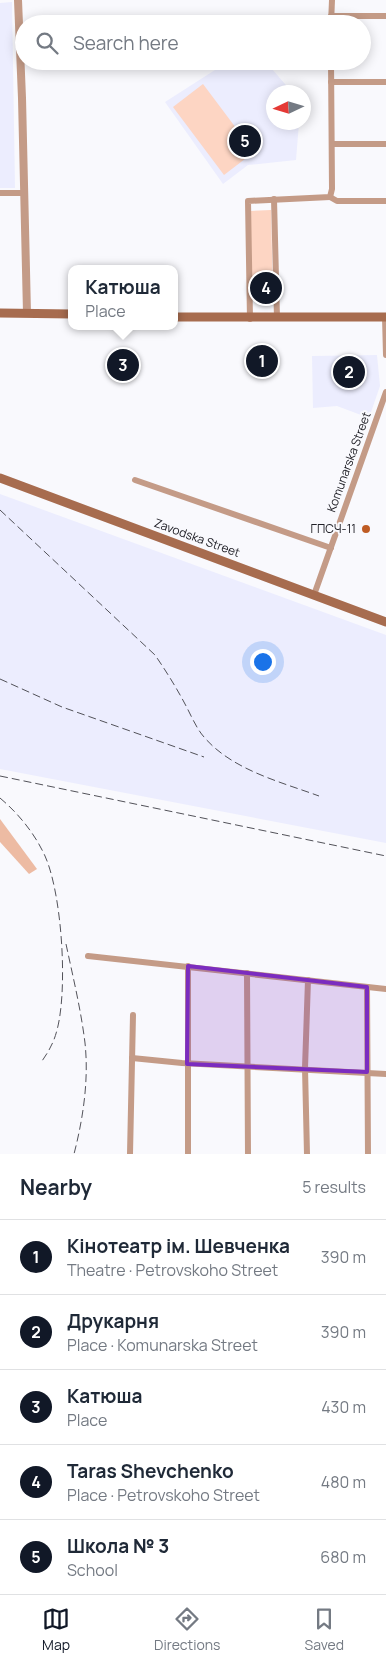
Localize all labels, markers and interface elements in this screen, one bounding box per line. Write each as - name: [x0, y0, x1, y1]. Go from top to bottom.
- search box: [15, 15, 371, 70]
- icon: search: [33, 29, 61, 57]
- text: Search here: [73, 30, 179, 56]
- north arrow: [266, 85, 311, 130]
- pin: 5: [229, 122, 261, 160]
- popup: [68, 265, 178, 330]
- pin: 4: [250, 269, 282, 307]
- text: Катюша: [85, 274, 161, 300]
- text: Place: [85, 300, 126, 322]
- pin: 1: [246, 342, 278, 380]
- pin: 3: [107, 346, 139, 384]
- pin: 2: [333, 353, 365, 391]
- street label: Komunarska Street: [323, 409, 375, 514]
- street label: Zavodska Street: [152, 514, 243, 561]
- place label: ГПСЧ-11: [311, 520, 356, 537]
- marker: ГПСЧ-11: [360, 523, 372, 535]
- your location: [250, 649, 276, 675]
- text: Nearby: [20, 1173, 92, 1201]
- text: 5 results: [302, 1176, 366, 1198]
- text: Кінотеатр ім. Шевченка: [67, 1233, 290, 1259]
- text: 1: [32, 1246, 40, 1268]
- text: 390 m: [321, 1246, 366, 1268]
- text: Theatre · Petrovskoho Street: [67, 1259, 278, 1281]
- text: Друкарня: [67, 1308, 159, 1334]
- text: 2: [31, 1321, 41, 1343]
- text: 390 m: [321, 1321, 366, 1343]
- text: Place · Komunarska Street: [67, 1334, 258, 1356]
- text: Катюша: [67, 1383, 142, 1409]
- text: 3: [31, 1396, 41, 1418]
- text: 430 m: [321, 1396, 366, 1418]
- text: Place: [67, 1409, 107, 1431]
- text: Taras Shevchenko: [67, 1458, 234, 1484]
- text: 4: [31, 1471, 41, 1493]
- text: 480 m: [321, 1471, 366, 1493]
- text: Place · Petrovskoho Street: [67, 1484, 260, 1506]
- text: Школа № 3: [67, 1533, 169, 1559]
- text: 5: [31, 1546, 41, 1568]
- text: 680 m: [320, 1546, 366, 1568]
- text: School: [67, 1559, 118, 1581]
- tab: Map: [42, 1605, 70, 1654]
- tab: Directions: [154, 1605, 220, 1654]
- tab: Saved: [305, 1605, 344, 1654]

